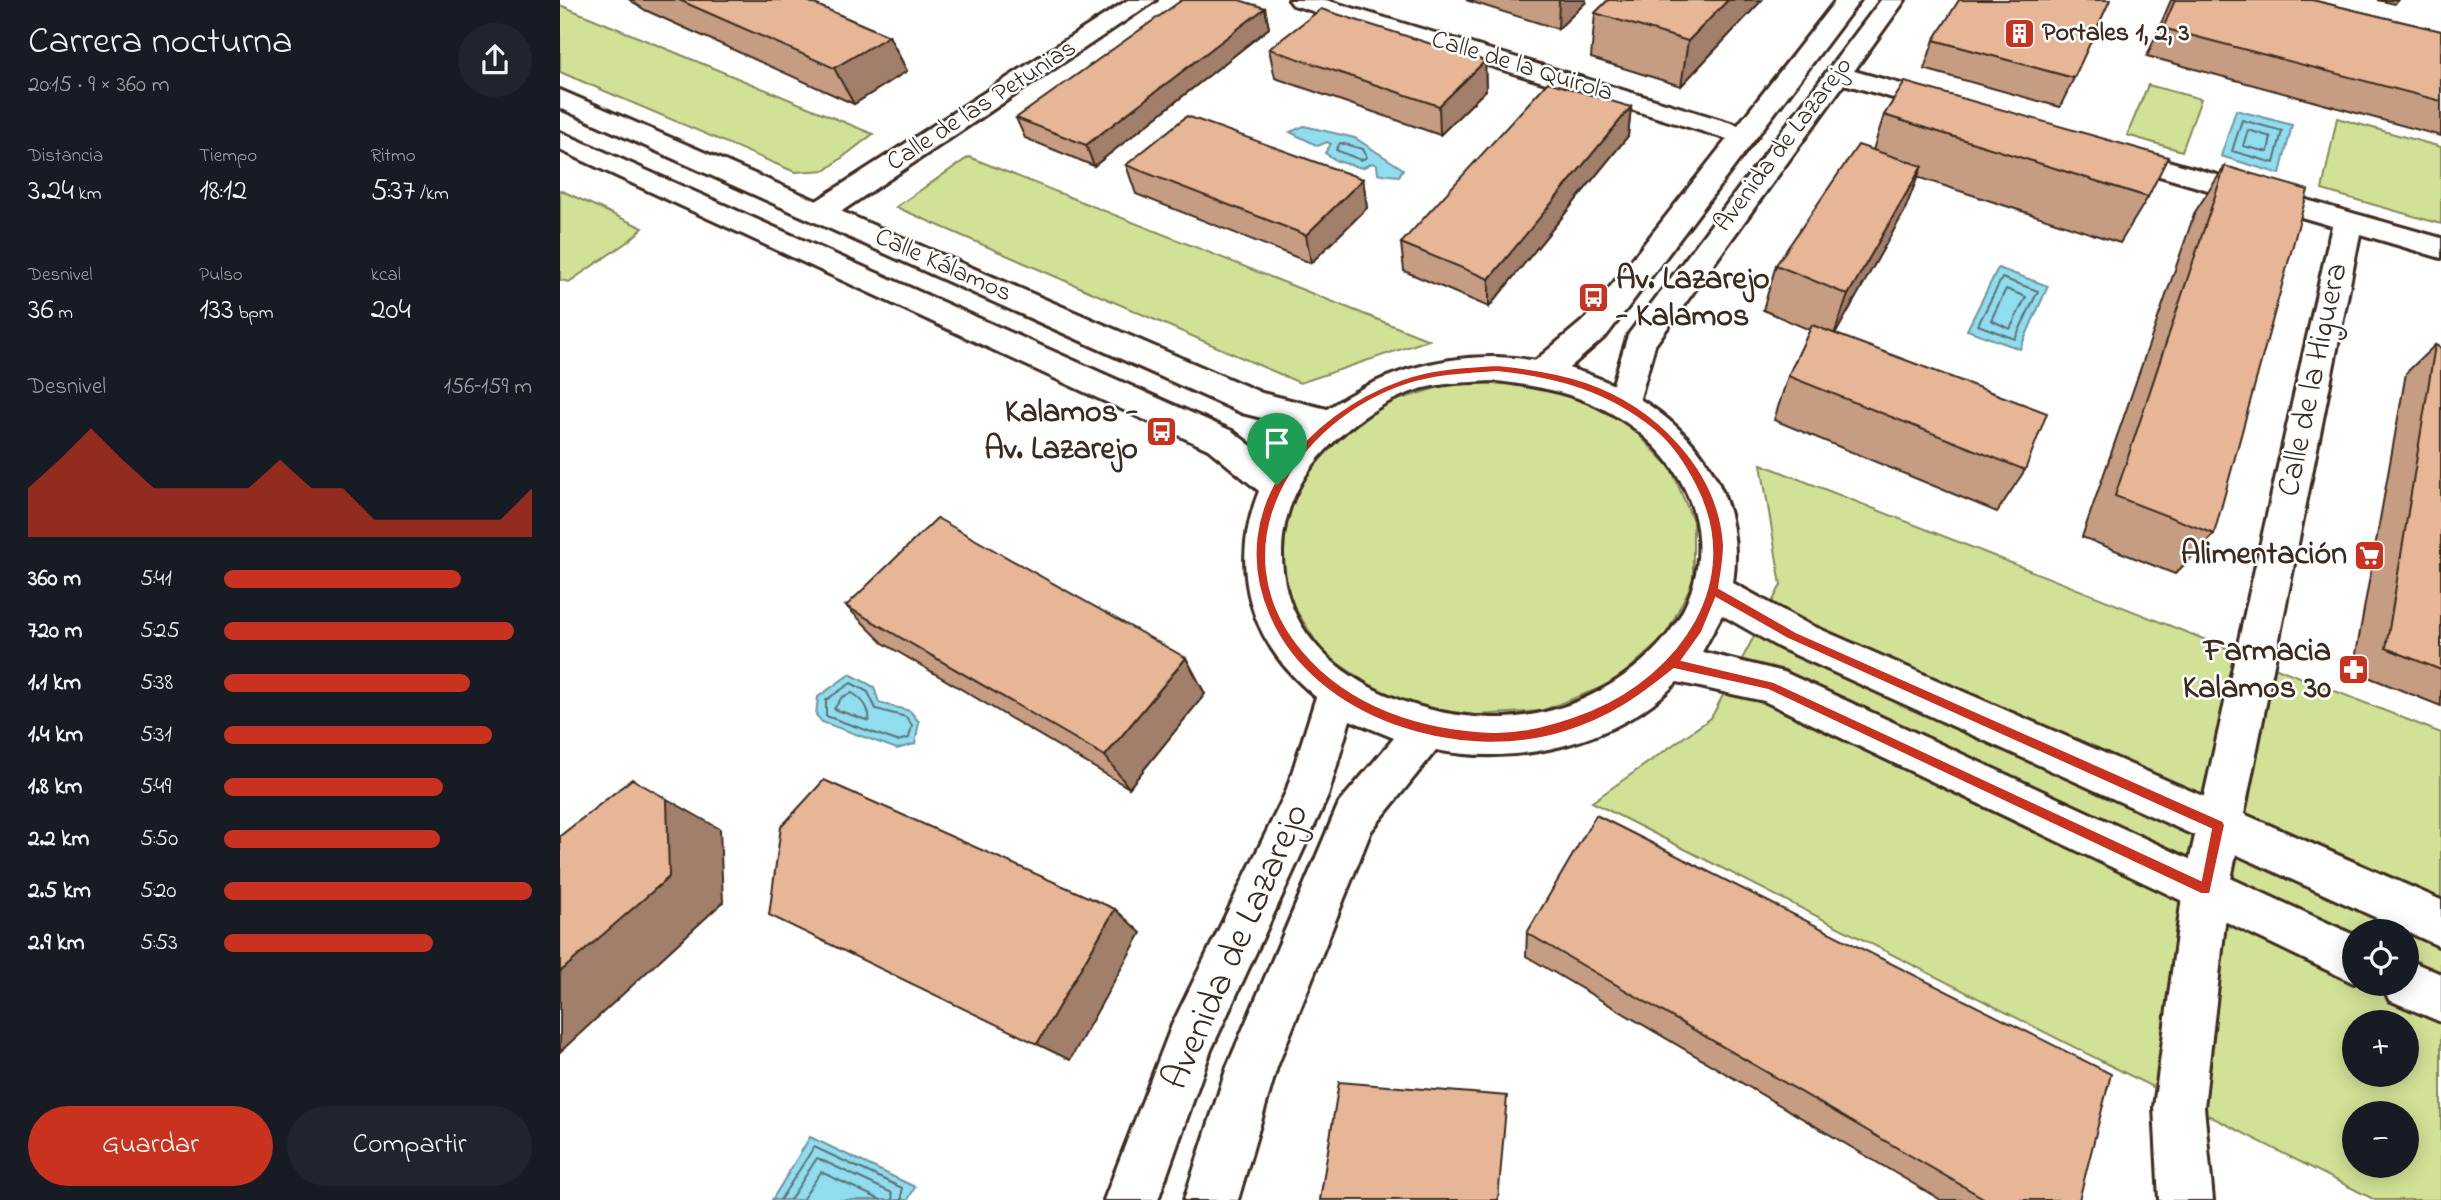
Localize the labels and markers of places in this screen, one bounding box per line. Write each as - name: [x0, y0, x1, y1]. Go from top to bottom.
- place label: Portales 1, 2, 3: [2042, 15, 2190, 53]
- building icon: Portales 1, 2, 3: [2002, 17, 2036, 51]
- place label: Av. Lazarejo - Kalamos: [1615, 257, 1770, 341]
- bus stop icon: Av. Lazarejo - Kalamos: [1576, 281, 1610, 315]
- place label: Kalamos - Av. Lazarejo: [984, 390, 1138, 474]
- pin: [1247, 413, 1307, 485]
- bus stop icon: Kalamos - Av. Lazarejo: [1144, 414, 1178, 448]
- place label: Alimentación: [2181, 532, 2347, 579]
- supermarket icon: Alimentación: [2353, 538, 2387, 572]
- place label: Farmacia Kalamos 30: [2183, 629, 2331, 713]
- pharmacy icon: Farmacia Kalamos 30: [2337, 653, 2371, 687]

